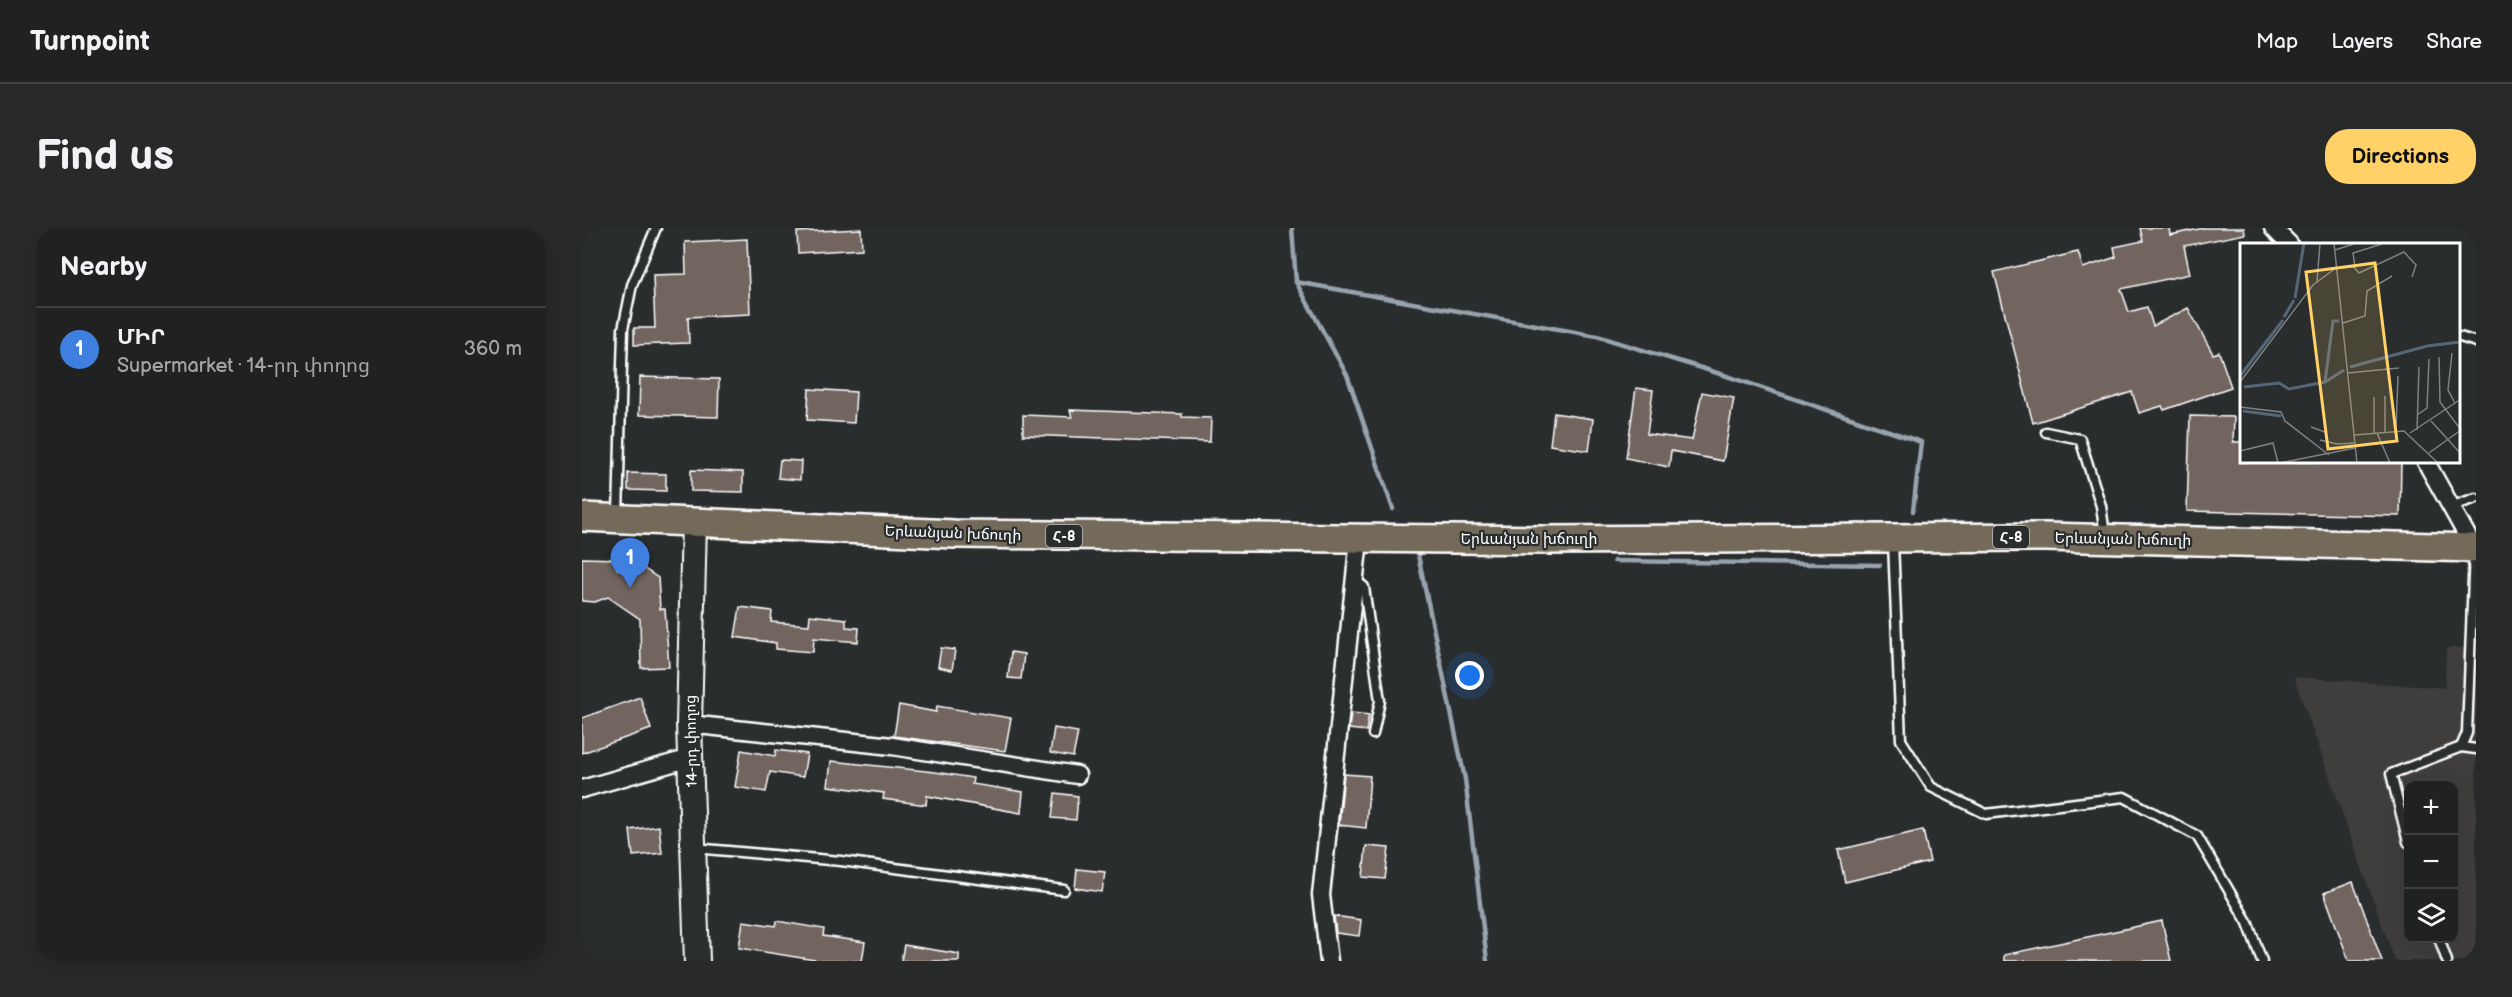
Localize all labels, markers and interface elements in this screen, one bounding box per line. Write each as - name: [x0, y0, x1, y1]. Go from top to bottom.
- text: Turnpoint: [30, 25, 150, 58]
- text: Map: [2256, 29, 2298, 54]
- text: Layers: [2331, 29, 2393, 54]
- text: Share: [2426, 29, 2482, 54]
- button: Directions: [2325, 129, 2476, 184]
- text: Find us: [36, 131, 174, 182]
- inset map: [2240, 243, 2461, 464]
- text: Nearby: [60, 252, 147, 283]
- text: ՄԻՐ: [117, 324, 165, 351]
- text: 1: [75, 337, 84, 361]
- text: 360 m: [464, 337, 522, 361]
- text: Supermarket · 14-րդ փողոց: [117, 354, 370, 378]
- street label: Երևանյան խճուղի: [884, 522, 1022, 545]
- road number: Հ-8: [1046, 525, 1082, 547]
- road number: Հ-8: [1993, 526, 2029, 548]
- street label: Երևանյան խճուղի: [2054, 529, 2192, 550]
- street label: Երևանյան խճուղի: [1461, 530, 1597, 549]
- pin: 1: [610, 538, 650, 588]
- your location: [1455, 661, 1484, 690]
- street label: 14-րդ փողոց: [681, 695, 702, 787]
- map controls: [2404, 781, 2458, 943]
- button: +: [2404, 781, 2458, 835]
- button: −: [2404, 835, 2458, 889]
- button: layers: [2404, 889, 2458, 943]

